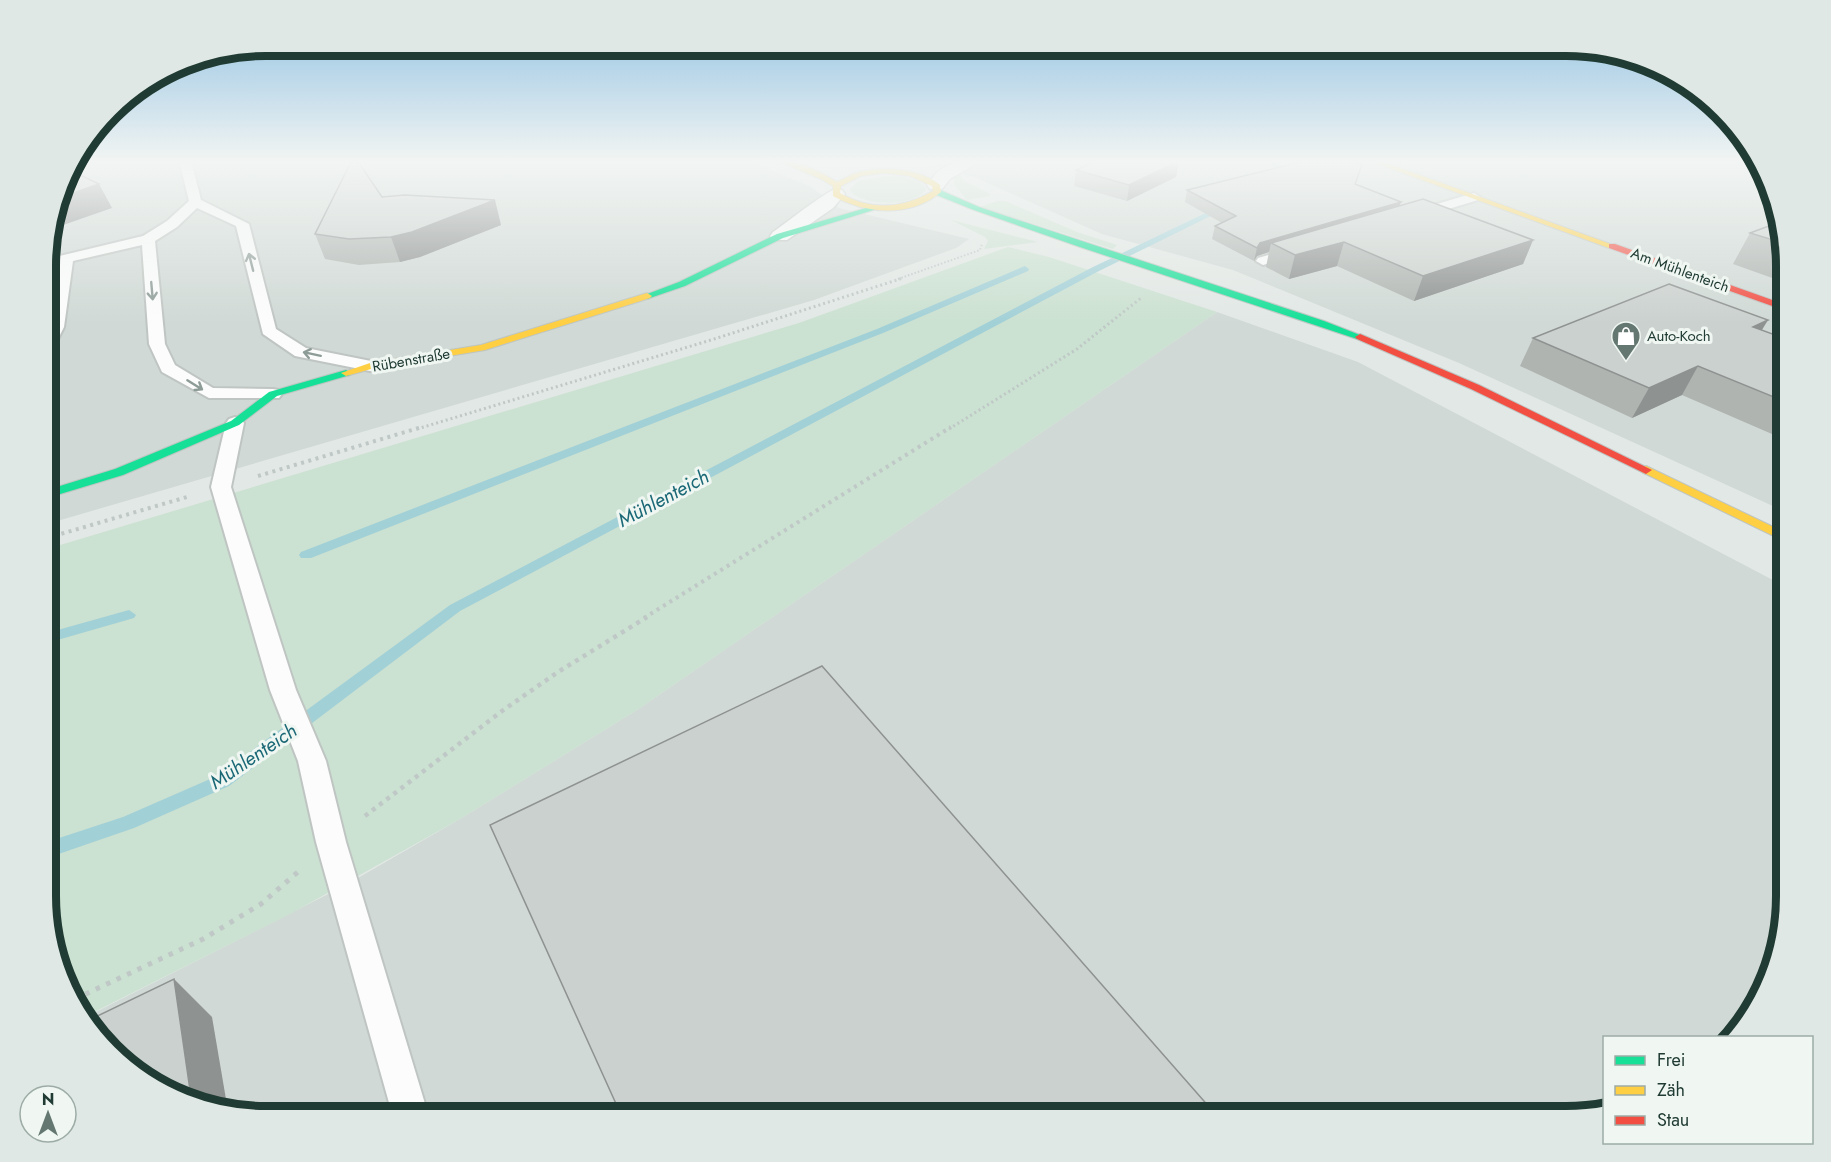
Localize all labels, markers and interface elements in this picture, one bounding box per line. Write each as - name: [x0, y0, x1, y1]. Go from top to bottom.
- street label: Am Mühlenteich: [1628, 242, 1732, 298]
- one-way arrow: [245, 253, 257, 272]
- one-way arrow: [147, 281, 158, 301]
- shop icon: Auto-Koch: [1610, 320, 1642, 362]
- place label: Auto-Koch: [1647, 325, 1711, 347]
- street label: Rübenstraße: [370, 342, 452, 378]
- one-way arrow: [303, 348, 322, 360]
- one-way arrow: [186, 379, 203, 391]
- water label: Mühlenteich: [612, 462, 714, 535]
- water label: Mühlenteich: [204, 716, 303, 796]
- legend: [1603, 1036, 1813, 1144]
- text: Frei: [1657, 1047, 1686, 1073]
- text: Zäh: [1657, 1077, 1685, 1103]
- north arrow: [18, 1084, 78, 1144]
- text: N: [42, 1088, 54, 1111]
- text: Stau: [1657, 1107, 1689, 1133]

